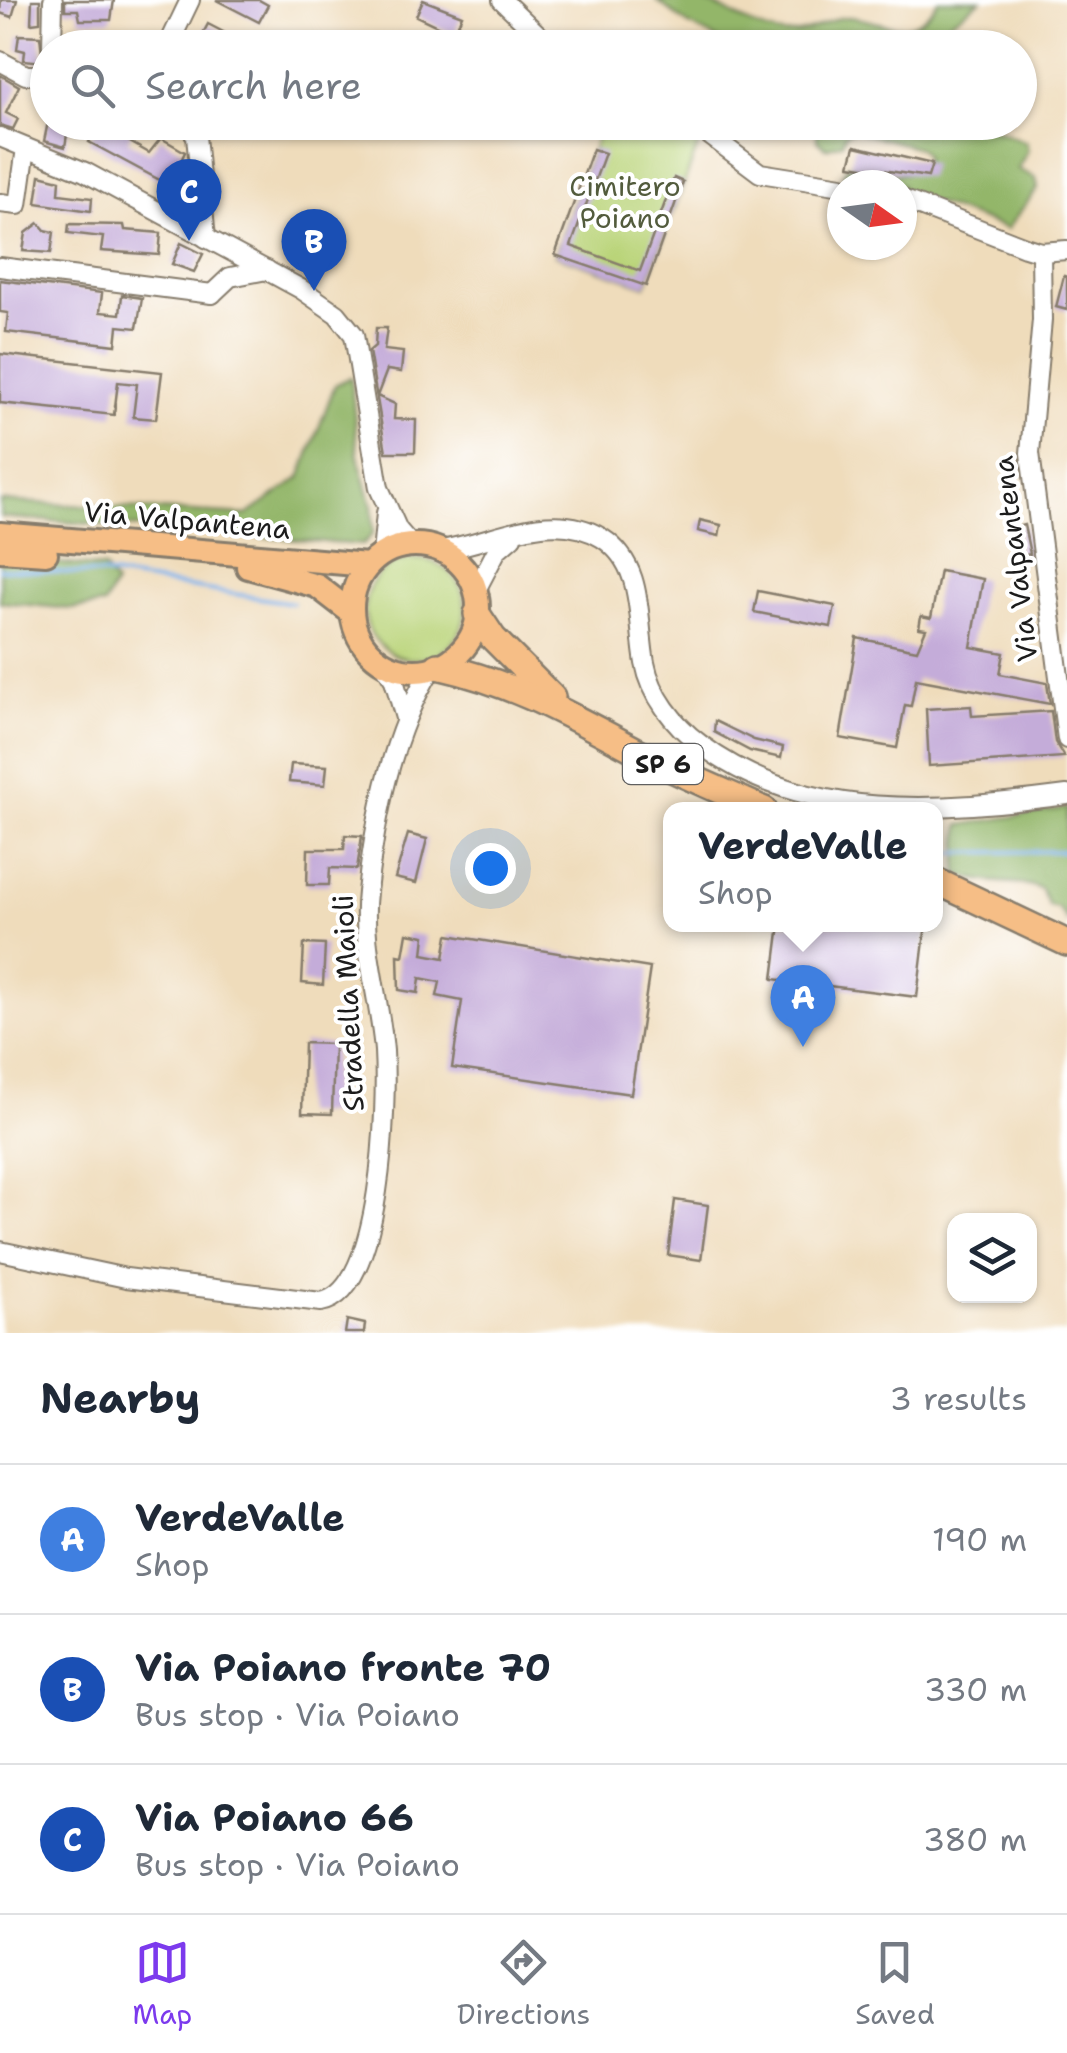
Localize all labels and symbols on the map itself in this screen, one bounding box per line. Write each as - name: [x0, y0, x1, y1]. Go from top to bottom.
- pin: C: [156, 158, 222, 241]
- park label: Cimitero Poiano: [569, 167, 681, 237]
- north arrow: [827, 170, 917, 260]
- pin: B: [282, 208, 346, 291]
- street label: Via Valpantena: [984, 454, 1046, 664]
- street label: Via Valpantena: [82, 492, 292, 548]
- road number: SP 6: [623, 744, 703, 784]
- your location: [465, 843, 516, 894]
- street label: Stradella Maioli: [323, 894, 373, 1112]
- pin: A: [770, 964, 836, 1047]

